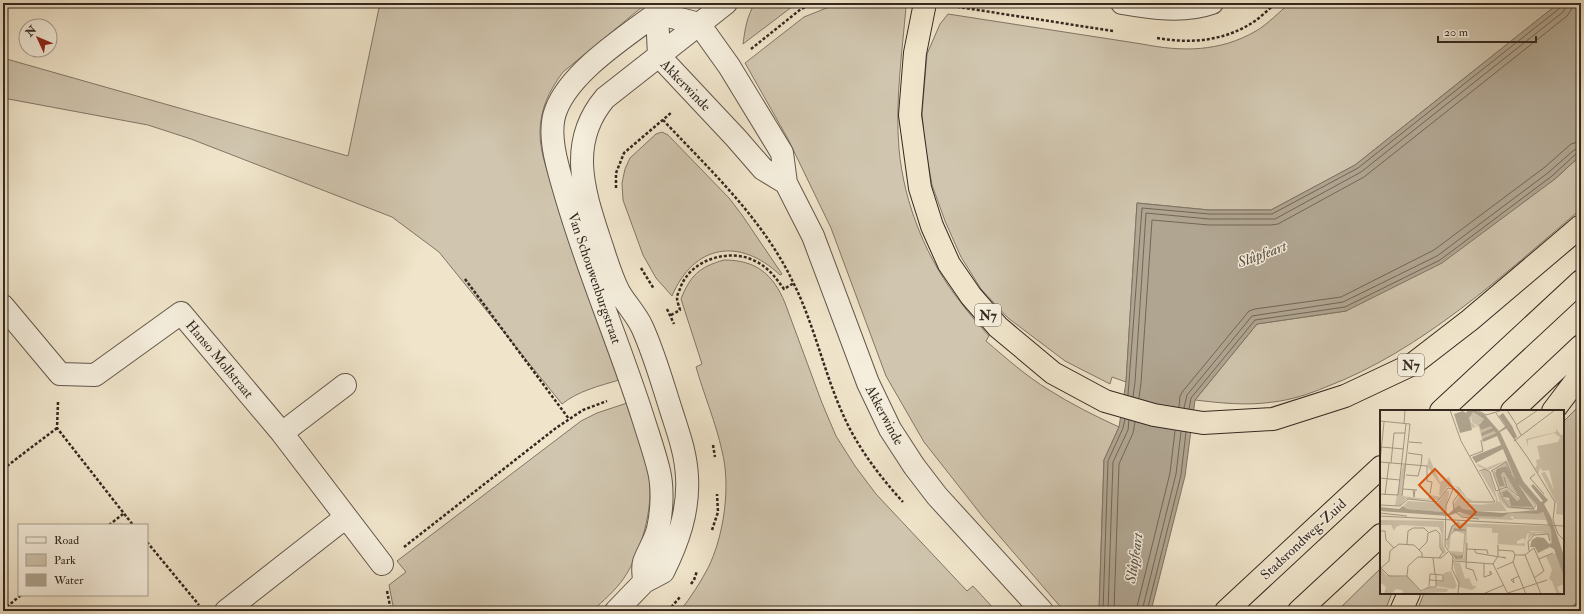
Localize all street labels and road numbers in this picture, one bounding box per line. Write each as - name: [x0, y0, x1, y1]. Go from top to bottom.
- street label: Akkerwinde: [656, 55, 715, 115]
- street label: Van Schouwenburgstraat: [564, 210, 625, 346]
- road number: N7: [975, 304, 1001, 326]
- street label: Hanso Mollstraat: [182, 317, 257, 402]
- road number: N7: [1398, 354, 1424, 376]
- street label: Akkerwinde: [861, 382, 907, 448]
- street label: Stadsrondweg-Zuid: [1257, 495, 1350, 583]

